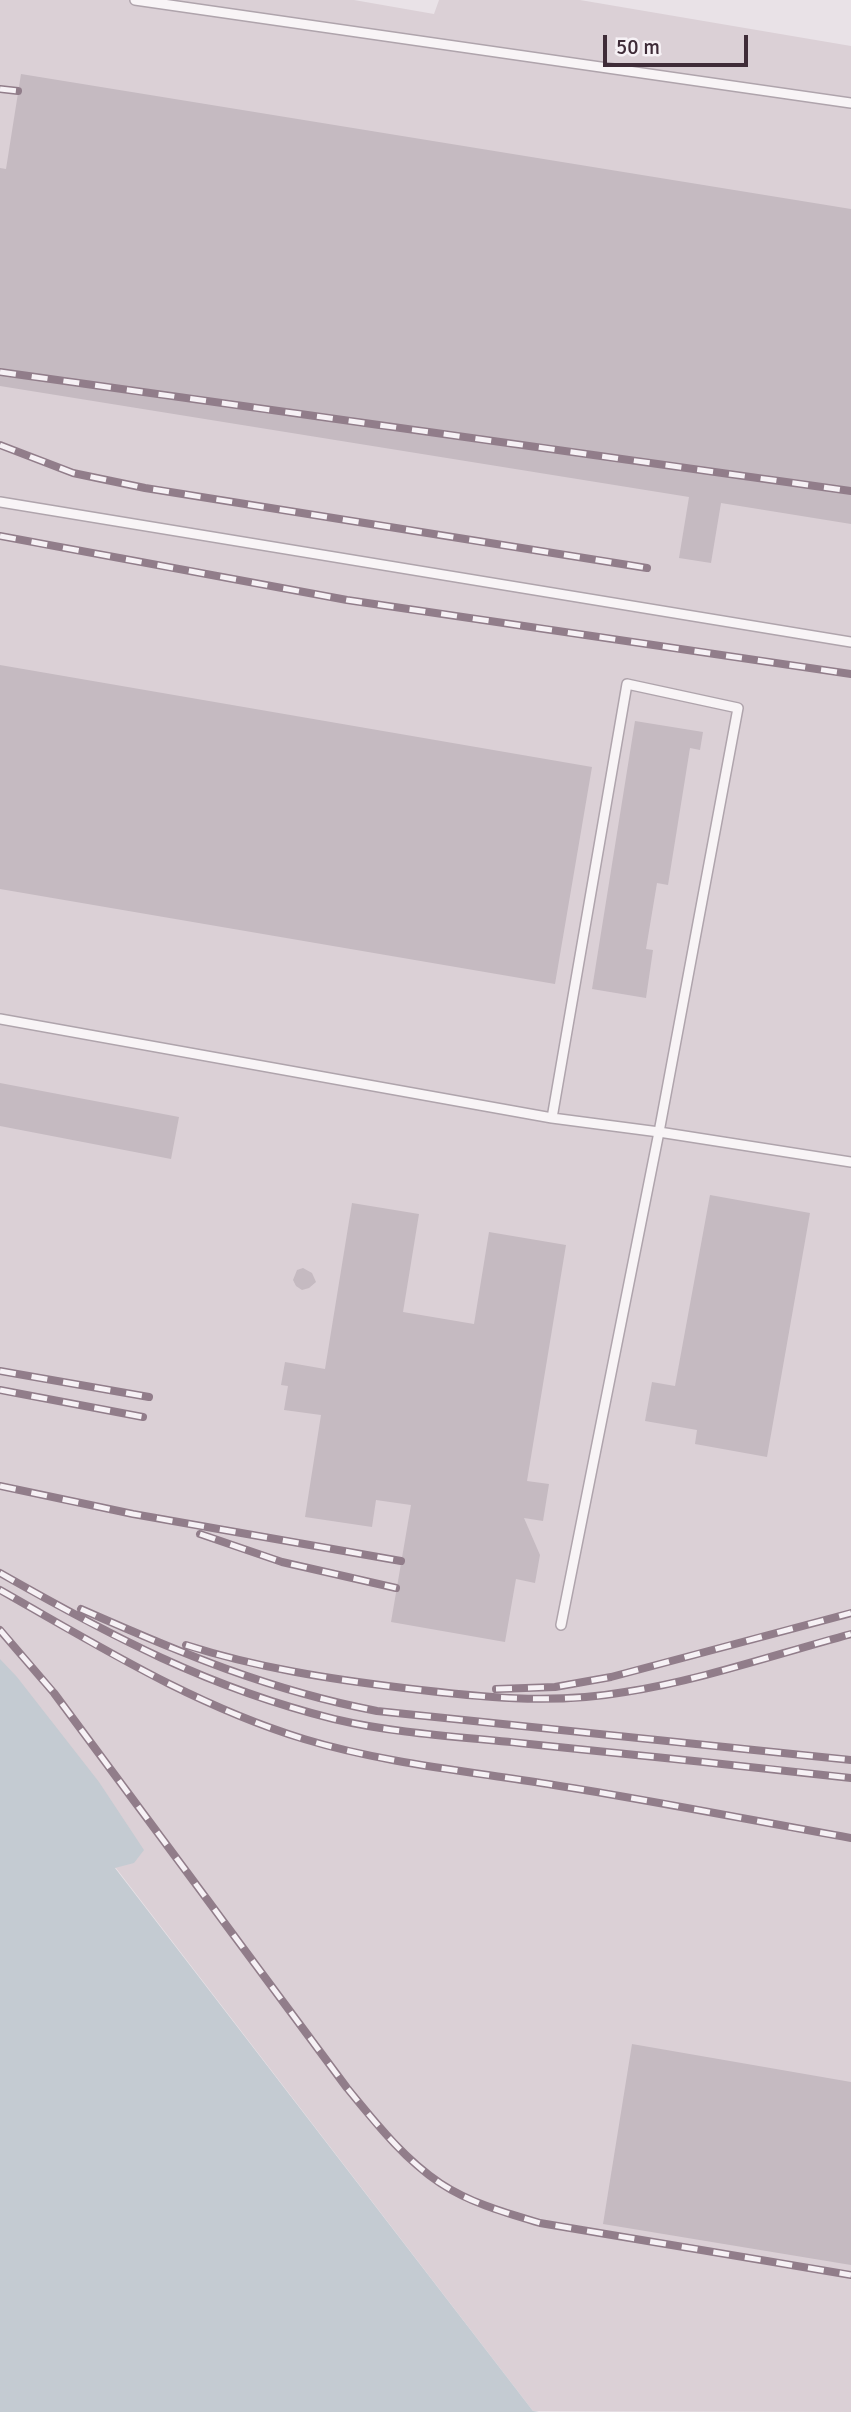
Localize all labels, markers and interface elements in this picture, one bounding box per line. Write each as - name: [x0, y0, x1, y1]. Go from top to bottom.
- scale bar: [606, 21, 751, 65]
- text: 50 m: [616, 34, 660, 60]

